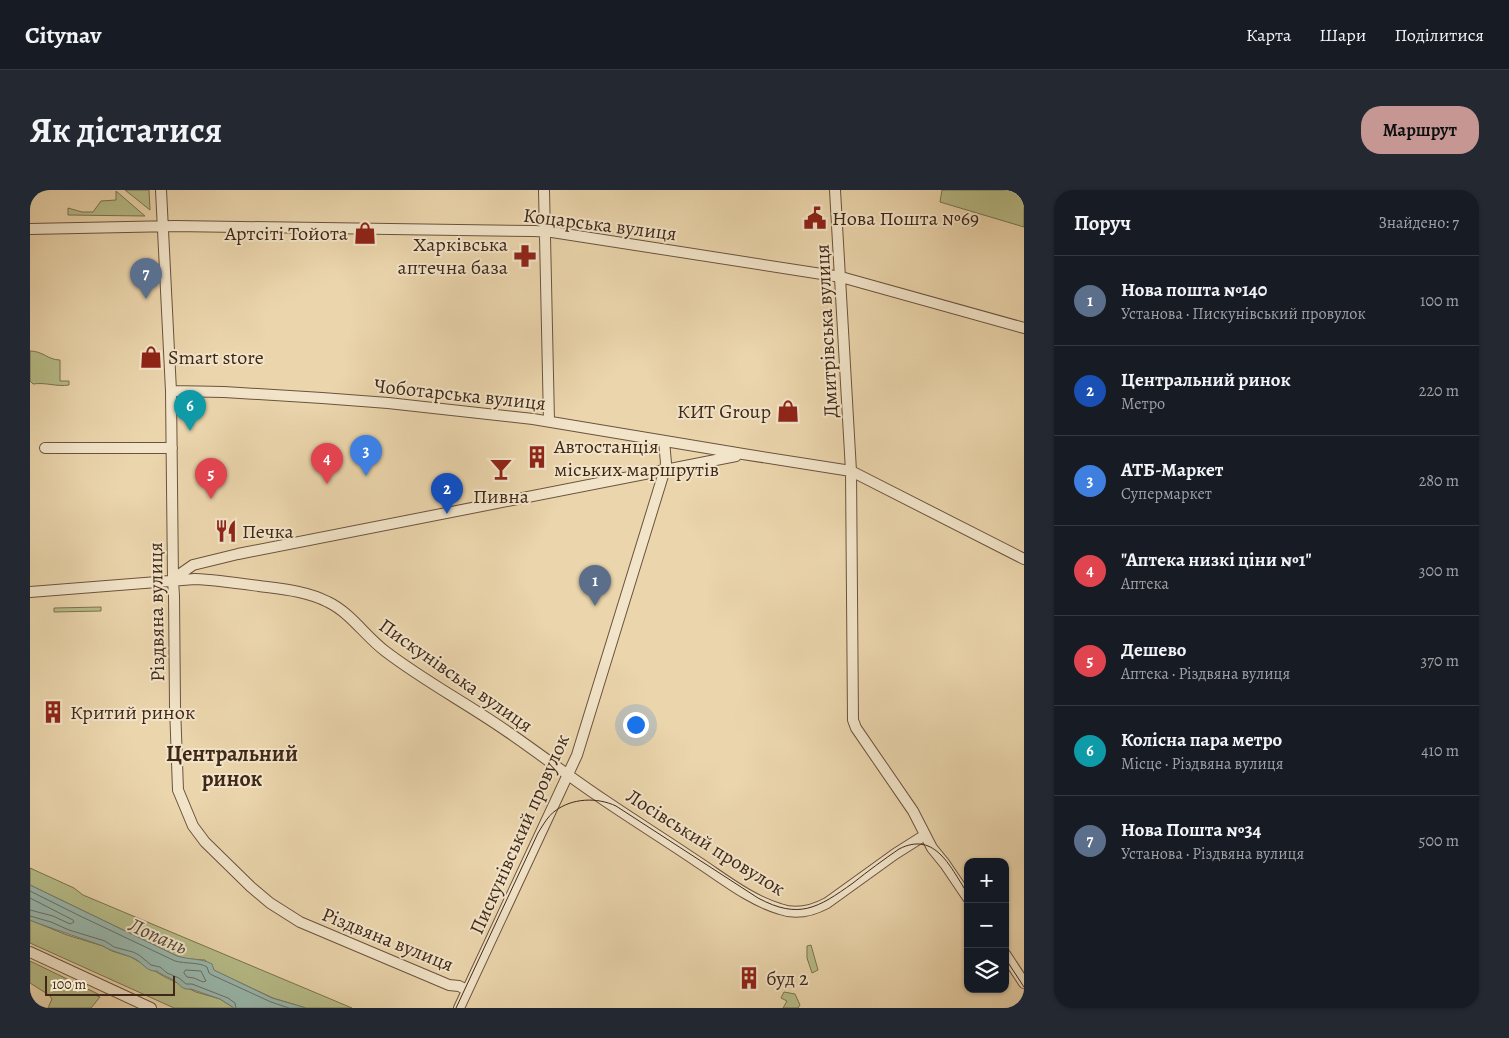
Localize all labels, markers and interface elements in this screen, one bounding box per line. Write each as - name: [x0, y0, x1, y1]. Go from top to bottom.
- text: Citynav: [25, 19, 101, 51]
- text: Карта: [1246, 23, 1291, 47]
- text: Шари: [1319, 23, 1366, 47]
- text: Поділитися: [1394, 23, 1484, 47]
- text: Як дістатися: [30, 106, 222, 154]
- button: Маршрут: [1361, 106, 1479, 154]
- street label: Коцарська вулиця: [522, 202, 678, 247]
- public building icon: Нова Пошта №69: [802, 205, 828, 231]
- place label: Нова Пошта №69: [832, 205, 979, 232]
- text: Поруч: [1074, 209, 1131, 237]
- text: Знайдено: 7: [1378, 212, 1459, 234]
- place label: Артсіті Тойота: [224, 220, 349, 247]
- shop icon: Артсіті Тойота: [352, 220, 378, 246]
- place label: Харківська аптечна база: [398, 231, 509, 281]
- pharmacy icon: Харківська аптечна база: [512, 243, 538, 269]
- street label: Дмитрівська вулиця: [808, 243, 845, 419]
- pin: 7: [130, 258, 162, 299]
- text: Нова пошта №140: [1121, 277, 1267, 303]
- text: 1: [1087, 290, 1093, 312]
- text: 100 m: [1420, 290, 1459, 312]
- text: Установа · Пискунівський провулок: [1121, 303, 1366, 325]
- shop icon: Smart store: [138, 344, 164, 370]
- place label: Smart store: [168, 344, 264, 371]
- text: Центральний ринок: [1121, 367, 1291, 393]
- street label: Чоботарська вулиця: [373, 372, 547, 417]
- text: 2: [1086, 380, 1094, 402]
- text: 220 m: [1419, 380, 1459, 402]
- pin: 6: [174, 390, 206, 431]
- text: Метро: [1121, 393, 1165, 415]
- place label: КИТ Group: [677, 398, 771, 425]
- shop icon: КИТ Group: [775, 398, 801, 424]
- place label: Автостанція міських маршрутів: [553, 433, 719, 483]
- pin: 3: [350, 435, 382, 476]
- pin: 4: [311, 443, 343, 484]
- building icon: Автостанція міських маршрутів: [524, 444, 550, 470]
- bar icon: Пивна: [488, 456, 514, 482]
- text: АТБ-Маркет: [1121, 457, 1223, 483]
- pin: 5: [195, 458, 227, 499]
- text: 3: [1087, 470, 1093, 492]
- text: 280 m: [1419, 470, 1459, 492]
- pin: 2: [431, 473, 463, 514]
- place label: Пивна: [473, 483, 530, 510]
- text: Супермаркет: [1121, 483, 1212, 505]
- restaurant icon: Печка: [213, 518, 239, 544]
- place label: Печка: [242, 518, 294, 545]
- street label: Різдвяна вулиця: [142, 542, 171, 682]
- text: "Аптека низкі ціни №1": [1121, 547, 1312, 573]
- text: 4: [1086, 560, 1094, 582]
- text: 300 m: [1419, 560, 1459, 582]
- pin: 1: [579, 565, 611, 606]
- text: Аптека: [1121, 573, 1169, 595]
- street label: Пискунівська вулиця: [373, 612, 538, 739]
- text: Дешево: [1121, 637, 1186, 663]
- text: 5: [1087, 650, 1093, 672]
- text: 370 m: [1421, 650, 1459, 672]
- text: Аптека · Різдвяна вулиця: [1121, 663, 1290, 685]
- building icon: Критий ринок: [40, 699, 66, 725]
- place label: Критий ринок: [70, 699, 195, 726]
- your location: [623, 712, 649, 738]
- text: Колісна пара метро: [1121, 727, 1282, 753]
- street label: Пискунівський провулок: [463, 730, 576, 939]
- district label: Центральний ринок: [166, 739, 298, 794]
- text: 6: [1086, 740, 1094, 762]
- text: 410 m: [1421, 740, 1459, 762]
- text: Місце · Різдвяна вулиця: [1121, 753, 1283, 775]
- street label: Лосівський провулок: [621, 783, 790, 902]
- text: Нова Пошта №34: [1121, 817, 1262, 843]
- text: 7: [1087, 830, 1093, 852]
- text: 500 m: [1419, 830, 1459, 852]
- text: Установа · Різдвяна вулиця: [1121, 843, 1304, 865]
- map controls: [964, 858, 1009, 993]
- button: +: [964, 858, 1009, 903]
- street label: Різдвяна вулиця: [318, 901, 458, 978]
- button: −: [964, 903, 1009, 948]
- water label: Лопань: [123, 910, 192, 961]
- button: layers: [964, 948, 1009, 993]
- building icon: буд 2: [736, 965, 762, 991]
- place label: буд 2: [766, 965, 809, 992]
- scale bar: [45, 973, 175, 996]
- text: 100 m: [52, 975, 86, 994]

